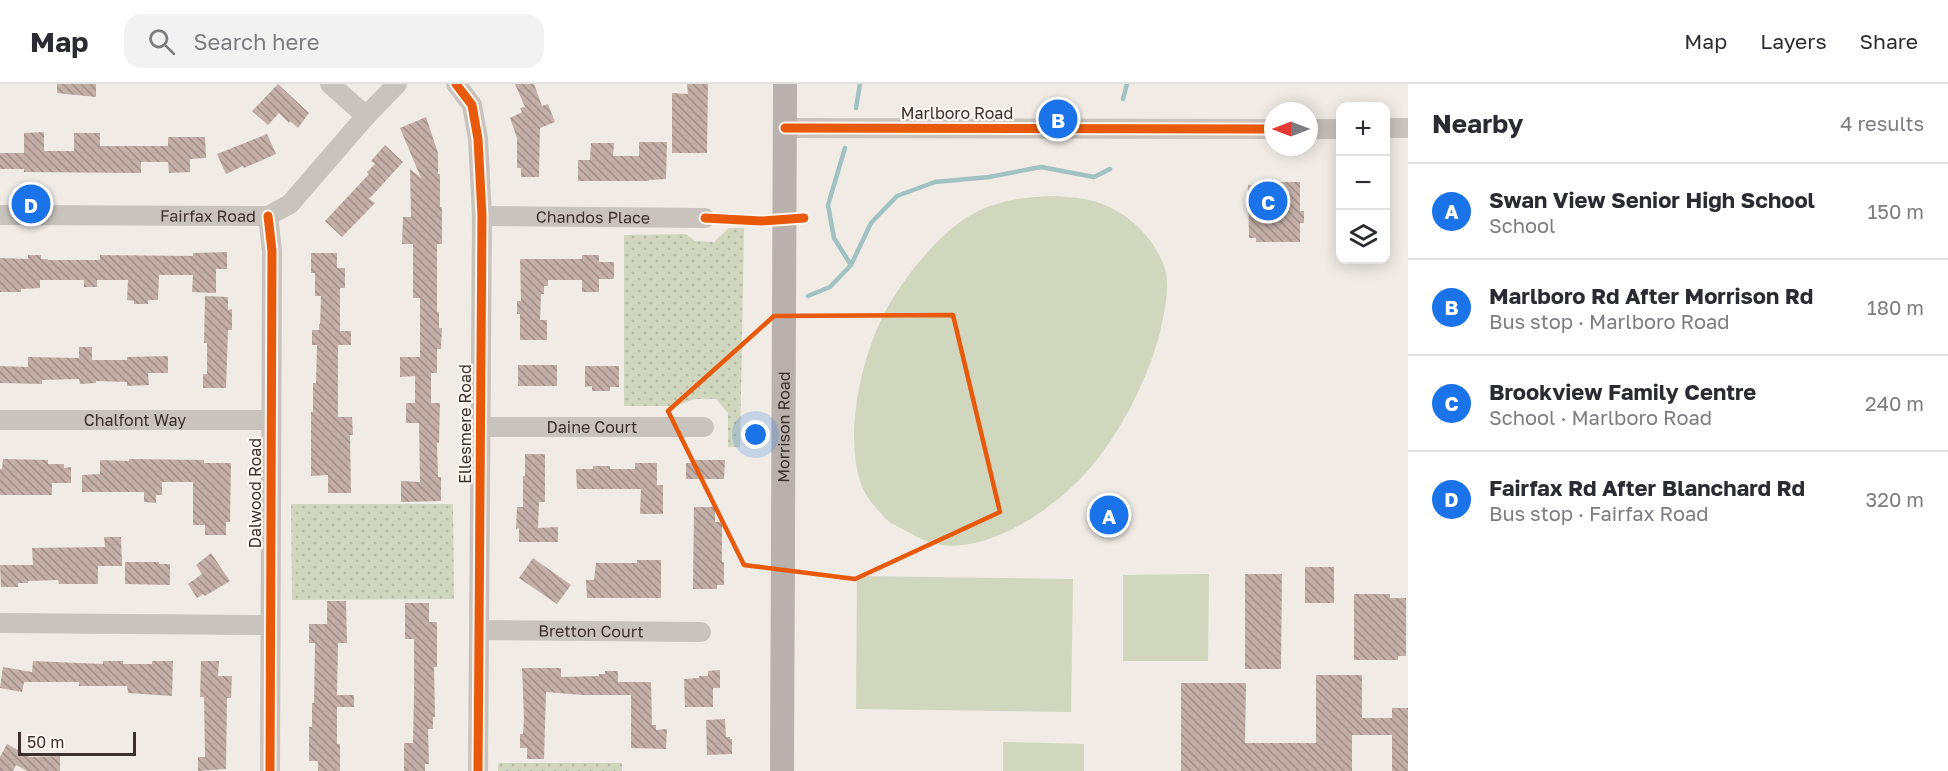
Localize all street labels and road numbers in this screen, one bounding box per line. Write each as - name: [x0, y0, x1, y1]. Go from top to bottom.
- street label: Marlboro Road: [901, 103, 1013, 123]
- street label: Fairfax Road: [160, 206, 256, 226]
- street label: Chandos Place: [536, 206, 650, 228]
- street label: Ellesmere Road: [455, 364, 475, 484]
- street label: Morrison Road: [773, 371, 794, 483]
- street label: Chalfont Way: [84, 410, 186, 430]
- street label: Daine Court: [547, 417, 637, 437]
- street label: Dalwood Road: [245, 438, 265, 548]
- street label: Bretton Court: [538, 621, 644, 641]

